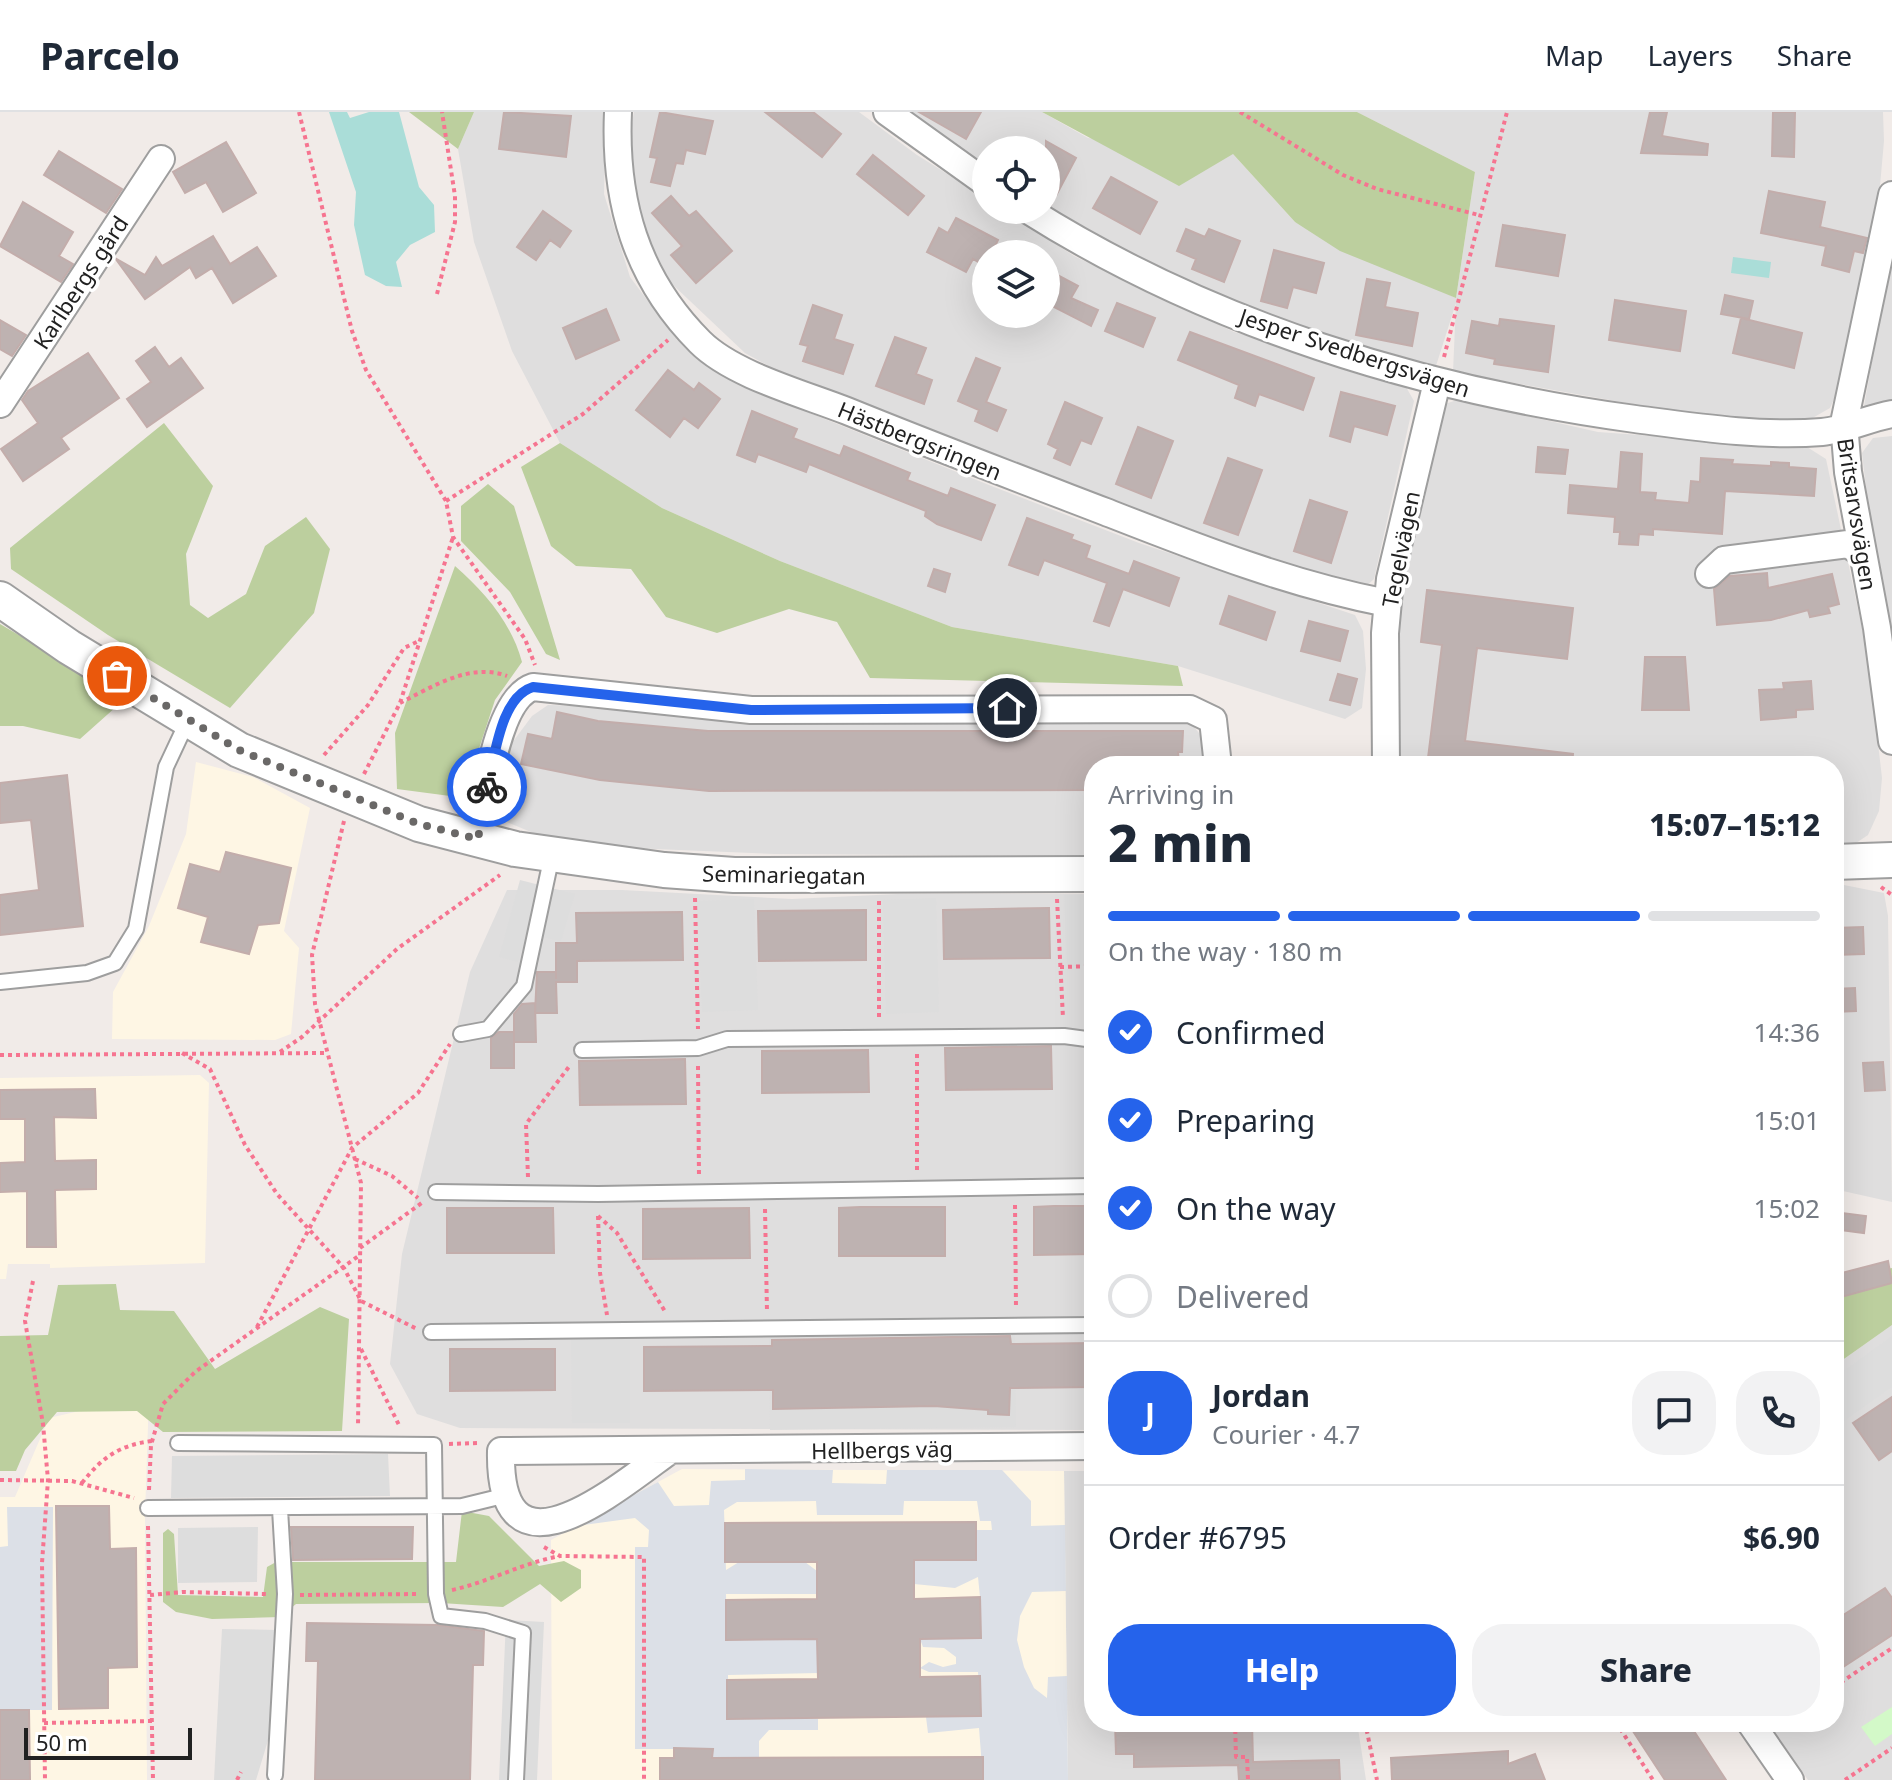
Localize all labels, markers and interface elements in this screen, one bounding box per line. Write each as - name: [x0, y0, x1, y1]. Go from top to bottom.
- text: Parcelo: [40, 29, 180, 81]
- text: Map: [1545, 36, 1603, 74]
- text: Layers: [1647, 36, 1733, 74]
- text: Share: [1777, 36, 1852, 74]
- map controls: [972, 136, 1060, 328]
- button: locate: [972, 136, 1060, 224]
- street label: Karlbergs gård: [26, 210, 134, 354]
- button: layers: [972, 240, 1060, 328]
- street label: Jesper Svedbergsvägen: [1234, 300, 1474, 403]
- street label: Hästbergsringen: [834, 394, 1006, 486]
- street label: Britsarvsvägen: [1831, 436, 1885, 592]
- street label: Tegelvägen: [1374, 488, 1426, 610]
- pin: [83, 642, 151, 710]
- icon: bag: [95, 654, 139, 698]
- pin: [973, 674, 1041, 742]
- icon: home: [985, 686, 1029, 730]
- courier: [447, 747, 527, 827]
- icon: bike: [465, 765, 509, 809]
- text: Arriving in: [1108, 776, 1234, 812]
- text: 15:07–15:12: [1649, 804, 1820, 845]
- text: 2 min: [1108, 806, 1253, 877]
- street label: Seminariegatan: [702, 858, 866, 890]
- text: On the way · 180 m: [1108, 933, 1342, 969]
- icon: check: [1108, 1010, 1152, 1054]
- text: Confirmed: [1176, 1012, 1326, 1053]
- text: 14:36: [1754, 1014, 1820, 1050]
- icon: check: [1108, 1098, 1152, 1142]
- text: Preparing: [1176, 1100, 1315, 1141]
- text: 15:01: [1754, 1102, 1820, 1138]
- icon: check: [1108, 1186, 1152, 1230]
- text: On the way: [1176, 1188, 1336, 1229]
- text: 15:02: [1754, 1190, 1820, 1226]
- text: Delivered: [1176, 1276, 1310, 1317]
- button: chat: [1632, 1371, 1716, 1455]
- button: phone: [1736, 1371, 1820, 1455]
- text: Jordan: [1212, 1375, 1310, 1416]
- text: J: [1145, 1393, 1155, 1434]
- text: Courier · 4.7: [1212, 1416, 1360, 1452]
- street label: Hellbergs väg: [811, 1433, 953, 1465]
- text: Order #6795: [1108, 1517, 1287, 1558]
- text: $6.90: [1743, 1517, 1820, 1558]
- button: Help: [1108, 1624, 1456, 1716]
- button: Share: [1472, 1624, 1820, 1716]
- scale bar: [24, 1724, 192, 1760]
- text: 50 m: [36, 1727, 87, 1757]

